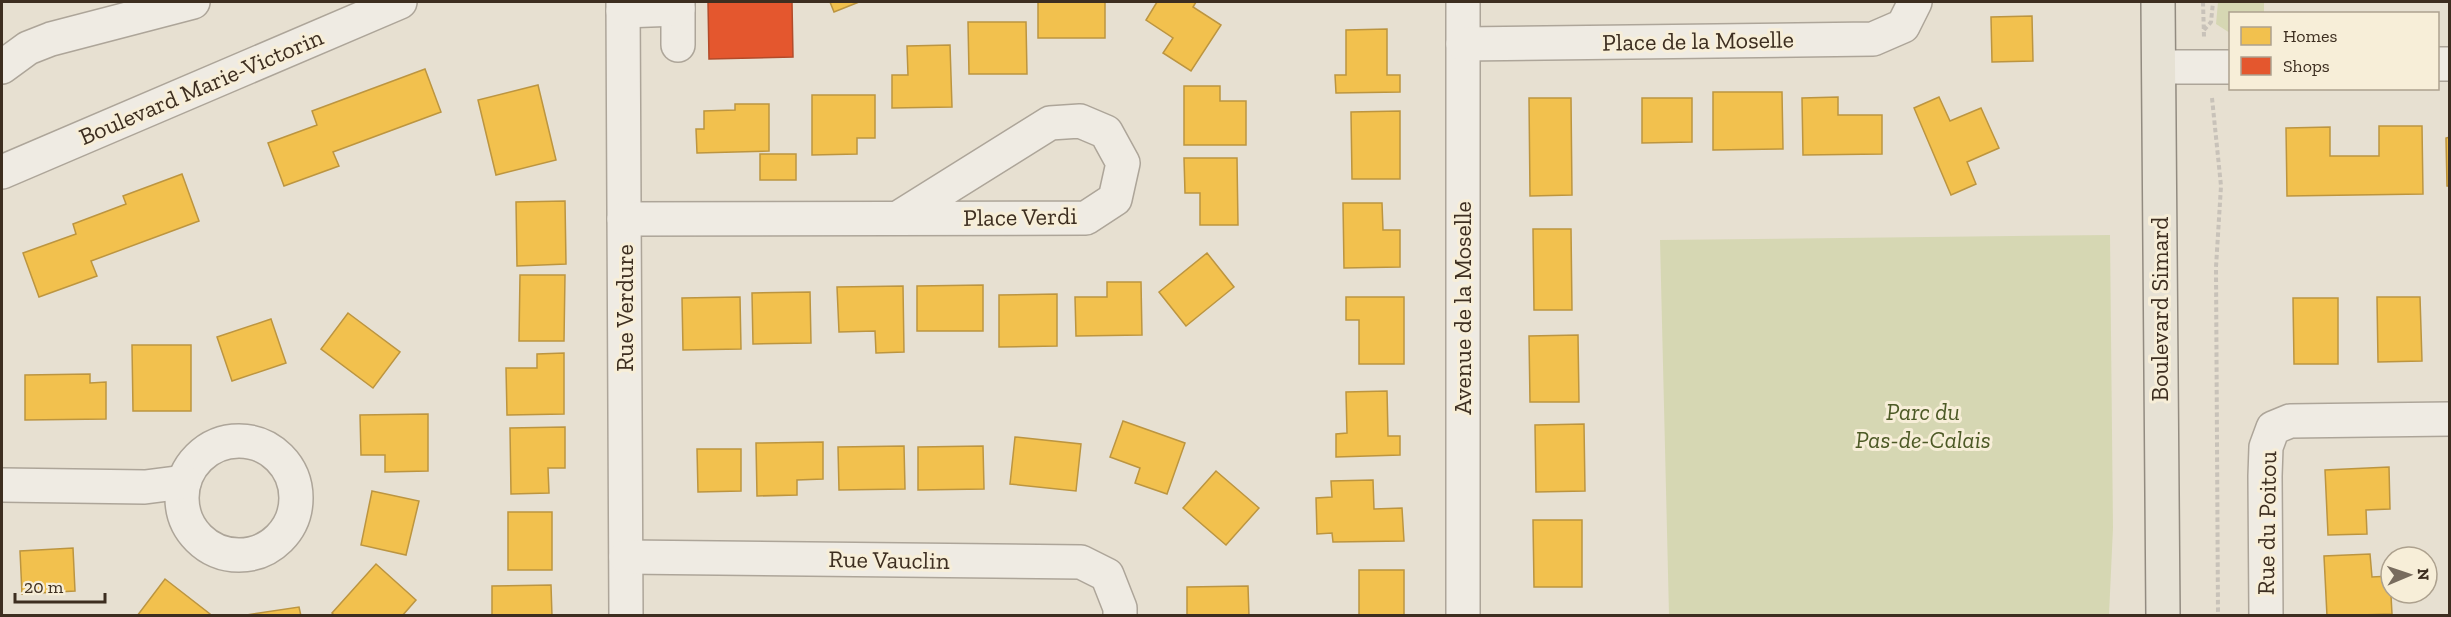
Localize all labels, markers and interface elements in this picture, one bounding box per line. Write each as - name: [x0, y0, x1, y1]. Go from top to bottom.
- legend: [2229, 12, 2439, 90]
- street label: Boulevard Marie-Victorin: [74, 22, 327, 151]
- street label: Place de la Moselle: [1602, 24, 1794, 57]
- text: Homes: [2283, 25, 2337, 47]
- text: Shops: [2283, 55, 2330, 77]
- street label: Place Verdi: [963, 201, 1077, 232]
- street label: Avenue de la Moselle: [1448, 201, 1477, 415]
- street label: Boulevard Simard: [2145, 216, 2174, 402]
- street label: Rue Verdure: [610, 244, 639, 372]
- park label: Parc du Pas-de-Calais: [1855, 397, 1991, 454]
- street label: Rue du Poitou: [2251, 450, 2282, 595]
- street label: Rue Vauclin: [828, 544, 950, 575]
- north arrow: [2379, 545, 2439, 605]
- scale bar: [15, 566, 105, 604]
- text: N: [2414, 568, 2433, 581]
- text: 20 m: [24, 576, 64, 598]

